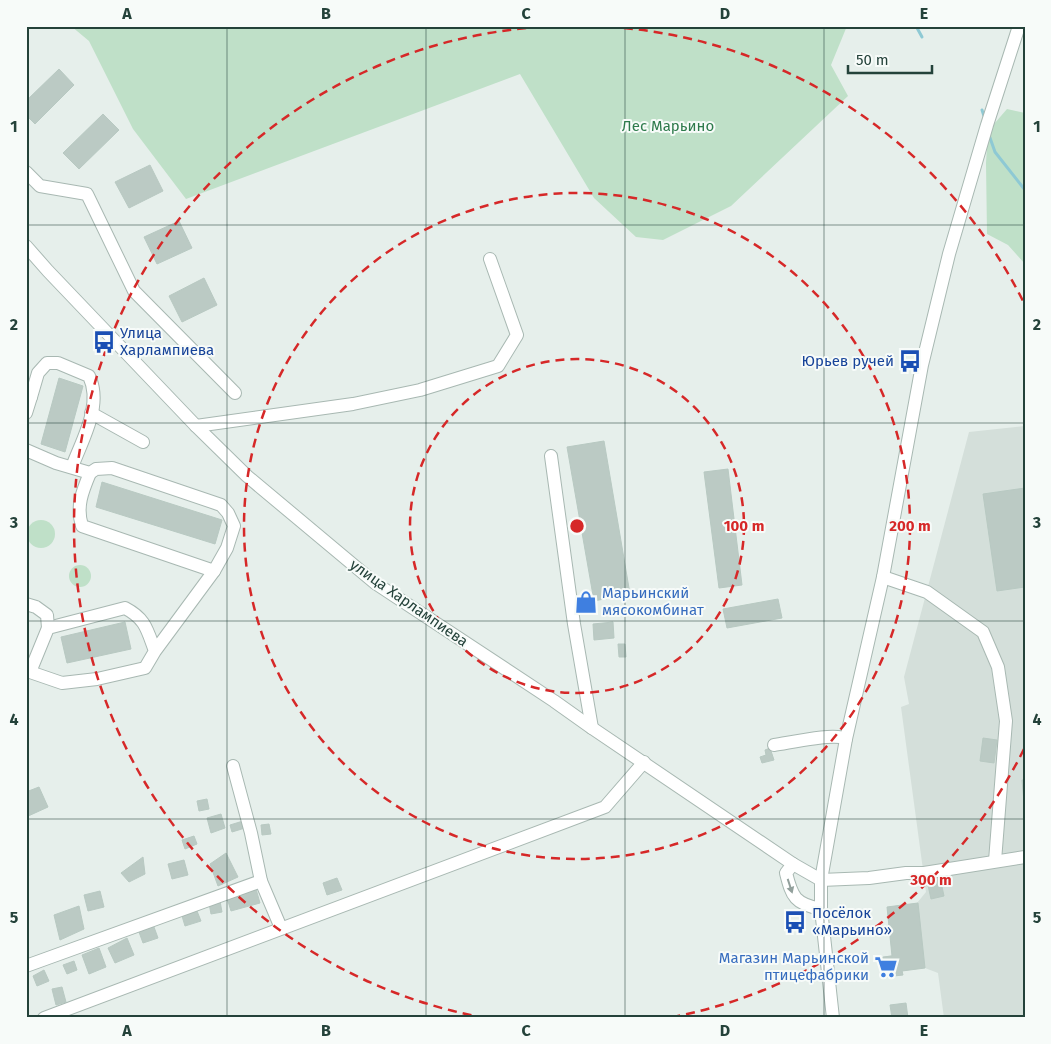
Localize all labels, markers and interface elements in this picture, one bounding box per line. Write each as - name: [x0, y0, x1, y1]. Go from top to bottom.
- text: A: [121, 4, 132, 23]
- text: B: [321, 4, 331, 23]
- text: C: [521, 4, 531, 23]
- text: D: [720, 4, 730, 23]
- text: E: [920, 4, 928, 23]
- scale bar: [848, 42, 932, 74]
- text: 50 m: [856, 51, 889, 69]
- text: 1: [10, 117, 18, 136]
- park label: Лес Марьино: [622, 117, 714, 135]
- text: 1: [1033, 117, 1041, 136]
- text: 2: [10, 315, 18, 334]
- text: 2: [1033, 315, 1041, 334]
- place label: Улица Харлампиева: [120, 324, 214, 359]
- bus stop icon: Улица Харлампиева: [91, 329, 117, 355]
- bus stop icon: Юрьев ручей: [897, 348, 923, 374]
- place label: Юрьев ручей: [802, 352, 894, 370]
- text: 3: [9, 513, 18, 532]
- text: 3: [1032, 513, 1041, 532]
- centre of rings: [568, 517, 586, 535]
- text: 100 m: [724, 517, 764, 535]
- text: 200 m: [889, 517, 931, 535]
- street label: улица Харлампиева: [346, 555, 472, 651]
- place label: Марьинский мясокомбинат: [602, 584, 704, 619]
- shop icon: Марьинский мясокомбинат: [573, 589, 599, 615]
- text: 4: [9, 710, 19, 729]
- text: 4: [1032, 710, 1042, 729]
- text: 300 m: [909, 871, 952, 889]
- one-way arrow: [787, 878, 794, 893]
- place label: Посёлок «Марьино»: [812, 904, 892, 939]
- text: 5: [10, 908, 19, 927]
- text: 5: [1033, 908, 1042, 927]
- bus stop icon: Посёлок «Марьино»: [782, 909, 808, 935]
- place label: Магазин Марьинской птицефабрики: [719, 949, 869, 984]
- supermarket icon: Магазин Марьинской птицефабрики: [873, 954, 899, 980]
- text: A: [121, 1021, 132, 1040]
- text: B: [321, 1021, 331, 1040]
- text: C: [521, 1021, 531, 1040]
- text: D: [720, 1021, 730, 1040]
- text: E: [920, 1021, 928, 1040]

